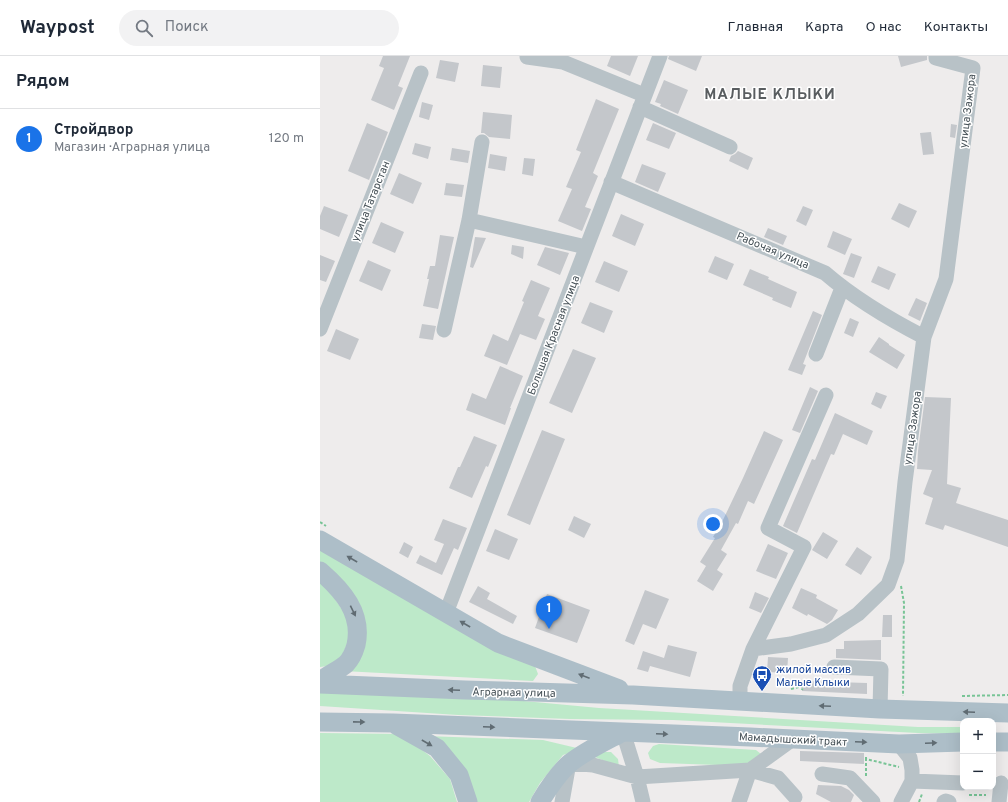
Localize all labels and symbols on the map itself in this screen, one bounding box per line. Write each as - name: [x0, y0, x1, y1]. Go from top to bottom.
- street label: улица Зажора: [956, 73, 980, 149]
- district label: МАЛЫЕ КЛЫКИ: [704, 86, 836, 105]
- street label: улица Татарстан: [348, 159, 393, 244]
- street label: Рабочая улица: [734, 229, 811, 273]
- street label: Большая Красная улица: [525, 273, 583, 397]
- street label: улица Зажора: [901, 390, 925, 466]
- your location: [703, 514, 723, 534]
- one-way arrow: [346, 555, 358, 562]
- pin: 1: [536, 596, 562, 629]
- one-way arrow: [350, 606, 356, 617]
- one-way arrow: [459, 621, 471, 628]
- place label: жилой массив Малые Клыки: [776, 663, 851, 690]
- bus stop icon: жилой массив Малые Клыки: [751, 664, 773, 692]
- one-way arrow: [577, 672, 589, 678]
- street label: Аграрная улица: [472, 685, 556, 701]
- one-way arrow: [447, 687, 460, 693]
- one-way arrow: [819, 702, 831, 709]
- one-way arrow: [962, 709, 975, 715]
- one-way arrow: [353, 719, 366, 725]
- one-way arrow: [483, 724, 496, 730]
- one-way arrow: [656, 730, 668, 737]
- street label: Мамадышский тракт: [738, 730, 847, 750]
- one-way arrow: [421, 739, 433, 746]
- one-way arrow: [855, 739, 868, 745]
- one-way arrow: [925, 740, 938, 746]

